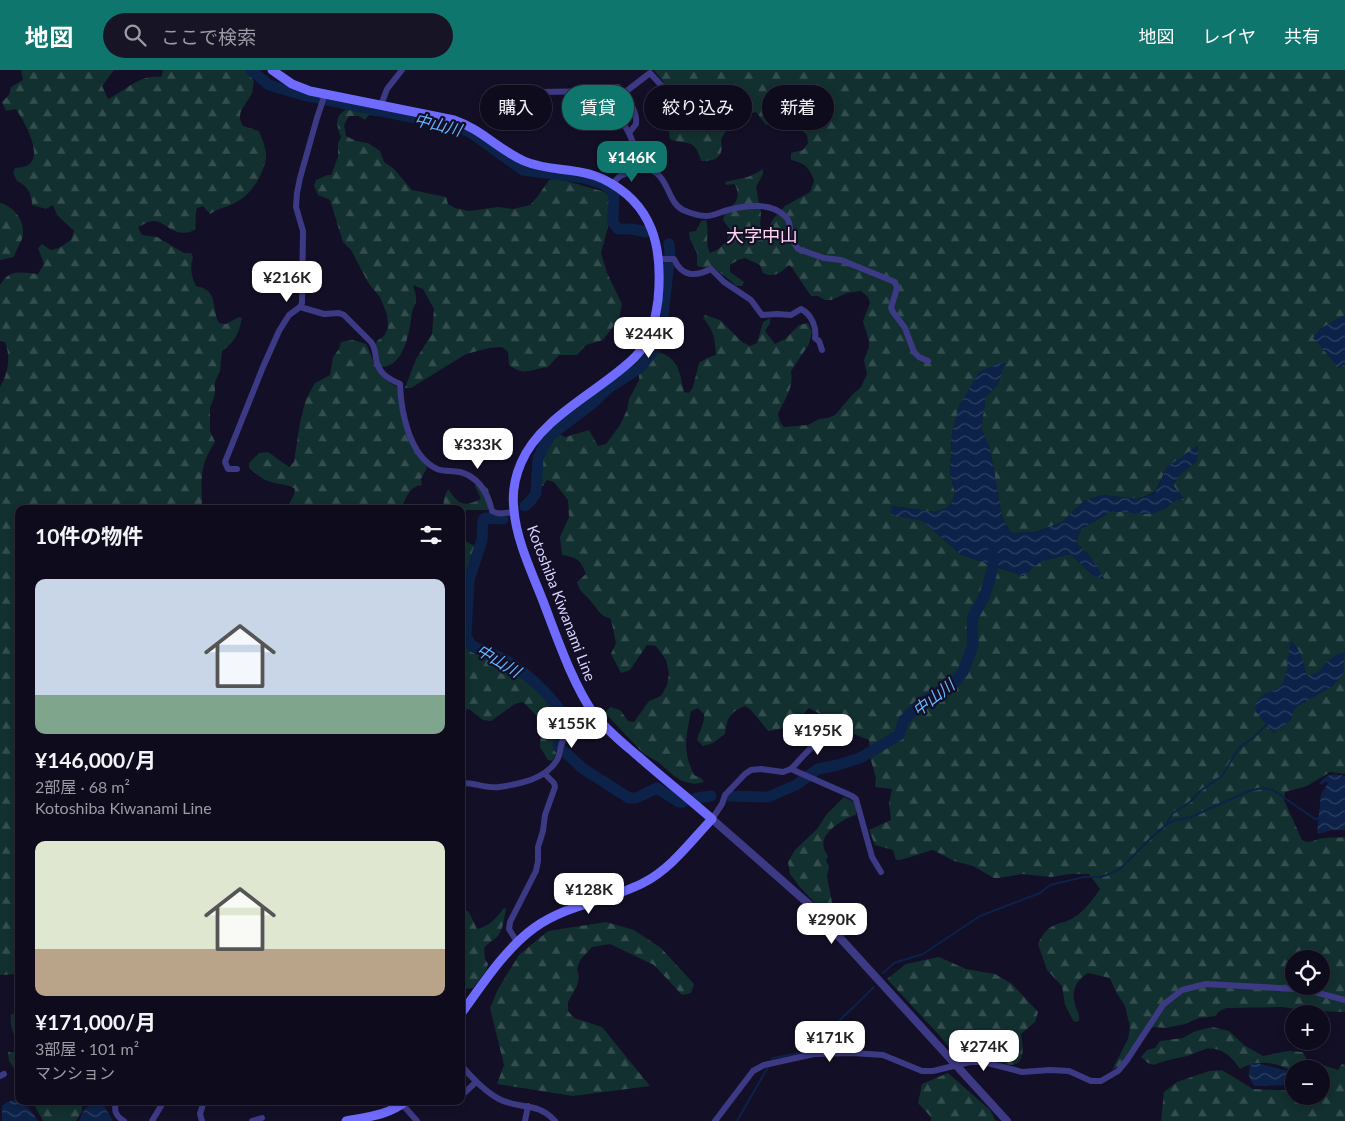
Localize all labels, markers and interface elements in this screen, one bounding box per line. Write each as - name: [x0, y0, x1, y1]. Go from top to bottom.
- search box: [103, 13, 453, 58]
- icon: search: [121, 21, 149, 49]
- text: 地図: [25, 22, 73, 51]
- text: ここで検索: [161, 25, 256, 48]
- text: 地図: [1139, 25, 1175, 47]
- text: レイヤ: [1203, 25, 1256, 47]
- text: 共有: [1284, 25, 1320, 47]
- chip: 購入: [480, 85, 552, 130]
- chip: 賃貸: [562, 85, 634, 130]
- chip: 絞り込み: [644, 85, 752, 130]
- chip: 新着: [762, 85, 834, 130]
- water label: 中山川: [412, 109, 466, 140]
- pin: ¥146K: [597, 140, 667, 183]
- text: ¥146K: [608, 147, 656, 166]
- district label: 大字中山: [726, 224, 798, 246]
- pin: ¥216K: [252, 260, 322, 303]
- text: ¥216K: [263, 267, 311, 286]
- pin: ¥244K: [614, 316, 684, 359]
- text: ¥244K: [625, 323, 673, 342]
- pin: ¥333K: [443, 428, 513, 470]
- text: ¥333K: [454, 434, 502, 453]
- icon: filters: [417, 521, 445, 549]
- street label: Kotoshiba Kiwanami Line: [524, 522, 600, 684]
- text: 10件の物件: [35, 523, 143, 548]
- icon: home: [195, 611, 285, 701]
- water label: 中山川: [474, 639, 526, 682]
- water label: 中山川: [908, 674, 959, 719]
- pin: ¥155K: [537, 706, 607, 749]
- text: ¥155K: [548, 713, 596, 732]
- pin: ¥195K: [783, 714, 853, 756]
- text: ¥195K: [794, 720, 842, 739]
- text: ¥146,000/月: [35, 747, 156, 772]
- text: 2部屋 · 68 m²: [35, 777, 130, 796]
- text: Kotoshiba Kiwanami Line: [35, 798, 212, 817]
- pin: ¥128K: [554, 872, 624, 915]
- icon: home: [195, 874, 285, 964]
- text: ¥128K: [565, 879, 613, 898]
- pin: ¥290K: [797, 902, 867, 945]
- text: ¥290K: [808, 909, 856, 928]
- map controls: [1285, 950, 1330, 1105]
- button: locate: [1285, 950, 1330, 995]
- button: +: [1285, 1005, 1330, 1050]
- text: ¥171,000/月: [35, 1009, 156, 1034]
- pin: ¥171K: [795, 1020, 865, 1063]
- text: ¥171K: [806, 1027, 854, 1046]
- pin: ¥274K: [949, 1030, 1019, 1072]
- text: ¥274K: [960, 1036, 1008, 1055]
- text: 3部屋 · 101 m²: [35, 1039, 139, 1058]
- button: −: [1285, 1060, 1330, 1105]
- text: マンション: [35, 1063, 115, 1082]

